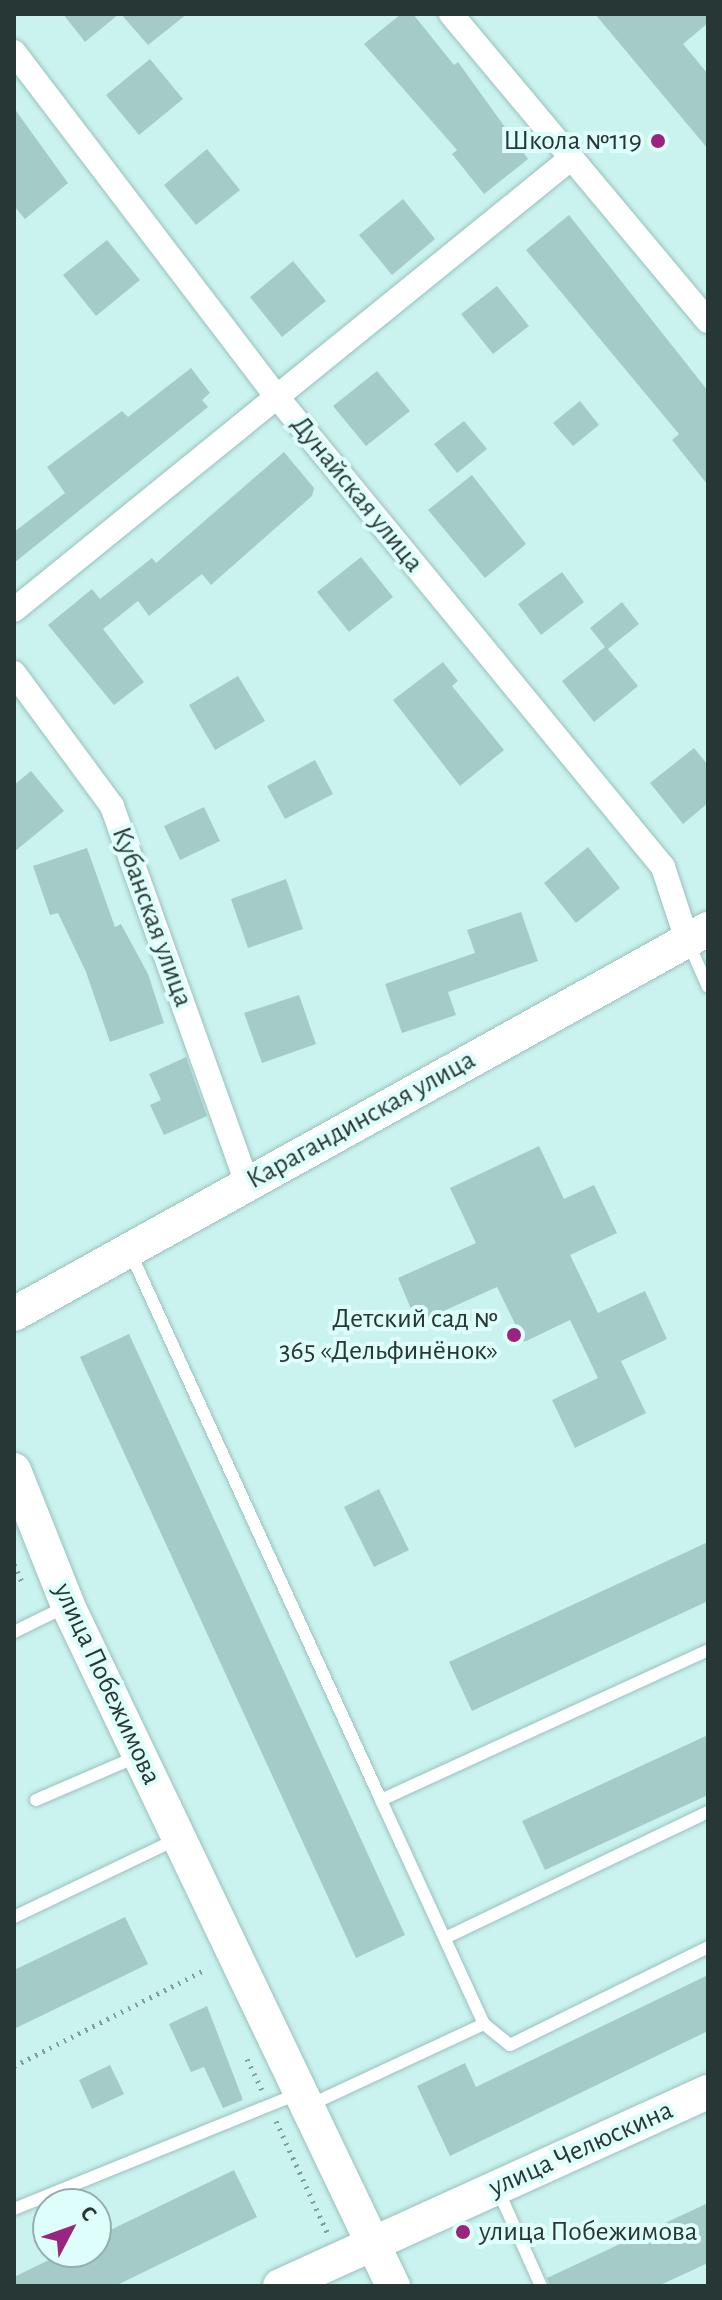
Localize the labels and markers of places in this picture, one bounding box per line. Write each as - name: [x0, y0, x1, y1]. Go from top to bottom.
- place label: Школа №119: [503, 124, 642, 158]
- marker: Школа №119: [649, 132, 667, 150]
- place label: Детский сад № 365 «Дельфинёнок»: [279, 1302, 498, 1368]
- marker: Детский сад № 365 «Дельфинёнок»: [505, 1326, 523, 1344]
- place label: улица Побежимова: [479, 2215, 698, 2249]
- marker: улица Побежимова: [454, 2223, 472, 2241]

